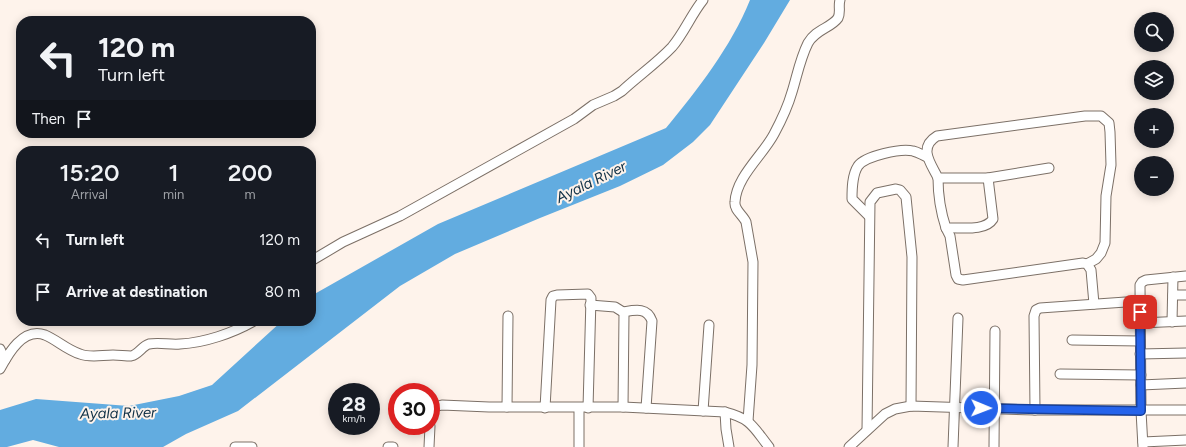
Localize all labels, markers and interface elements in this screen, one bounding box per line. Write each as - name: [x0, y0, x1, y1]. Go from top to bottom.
- map controls: [1134, 12, 1174, 196]
- button: search: [1134, 12, 1174, 52]
- text: 120 m: [98, 30, 175, 64]
- icon: left: [32, 32, 84, 84]
- button: layers: [1134, 60, 1174, 100]
- text: Turn left: [98, 64, 165, 86]
- icon: arrive: [73, 108, 95, 130]
- button: +: [1134, 108, 1174, 148]
- text: Then: [32, 110, 65, 128]
- button: −: [1134, 156, 1174, 196]
- water label: Ayala River: [552, 157, 630, 207]
- text: 15:20: [60, 158, 119, 187]
- text: 1: [169, 158, 179, 187]
- text: 200: [228, 158, 272, 187]
- text: Arrival: [71, 187, 108, 202]
- text: min: [163, 187, 184, 202]
- text: m: [245, 187, 256, 202]
- icon: left: [32, 229, 54, 251]
- text: Turn left: [66, 231, 124, 249]
- text: 120 m: [259, 231, 300, 249]
- icon: arrive: [32, 281, 54, 303]
- text: Arrive at destination: [66, 283, 207, 301]
- text: 80 m: [265, 283, 300, 301]
- pin: [1123, 295, 1157, 329]
- icon: arrive: [1129, 301, 1151, 323]
- speed limit sign: 30: [388, 383, 440, 435]
- position arrow: [960, 387, 1002, 429]
- text: 28: [342, 392, 366, 416]
- water label: Ayala River: [79, 403, 157, 423]
- text: km/h: [343, 412, 365, 425]

